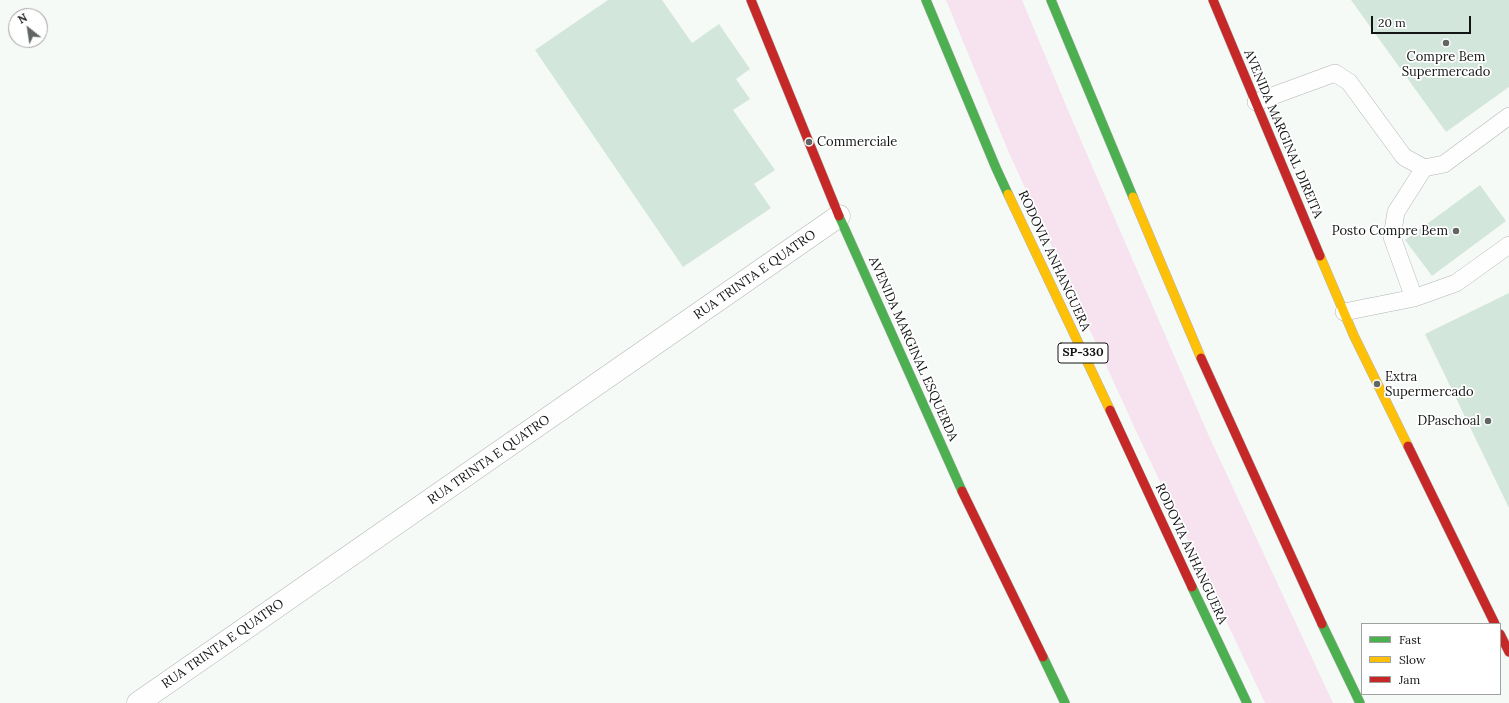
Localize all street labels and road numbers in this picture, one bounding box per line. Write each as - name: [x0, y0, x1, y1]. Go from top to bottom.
- street label: AVENIDA MARGINAL DIREITA: [1240, 47, 1326, 221]
- street label: RODOVIA ANHANGUERA: [1014, 188, 1094, 334]
- street label: RUA TRINTA E QUATRO: [691, 227, 819, 323]
- street label: AVENIDA MARGINAL ESQUERDA: [865, 254, 961, 444]
- road number: SP-330: [1058, 343, 1108, 363]
- street label: RUA TRINTA E QUATRO: [425, 412, 553, 508]
- street label: RODOVIA ANHANGUERA: [1151, 481, 1231, 627]
- street label: RUA TRINTA E QUATRO: [159, 596, 287, 692]

